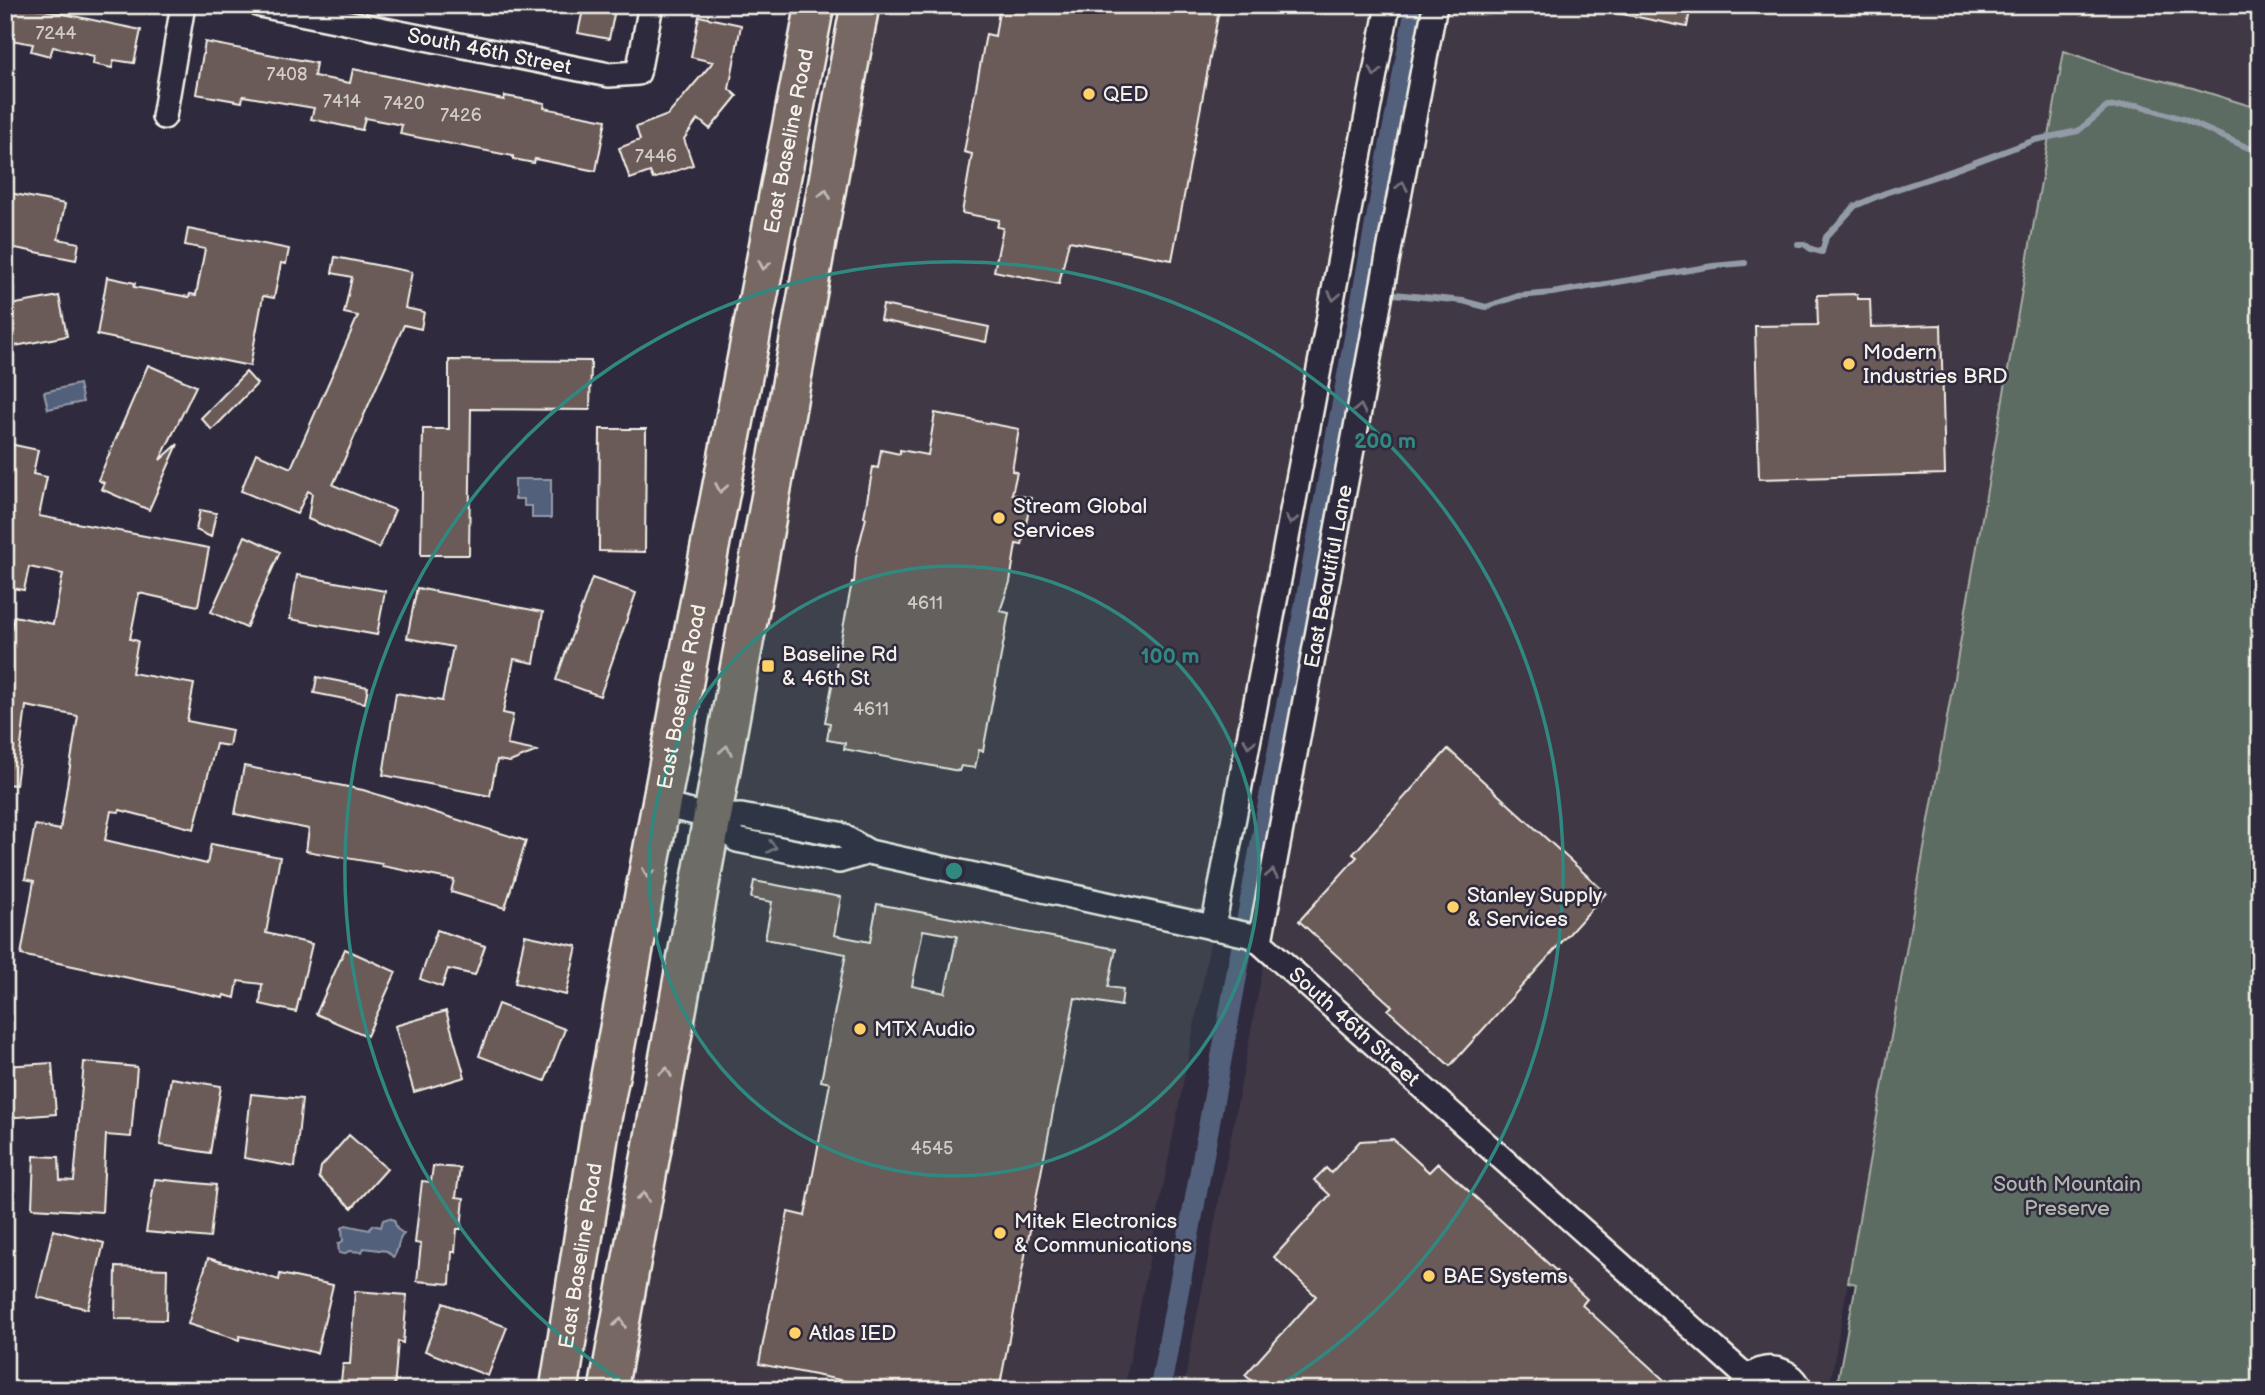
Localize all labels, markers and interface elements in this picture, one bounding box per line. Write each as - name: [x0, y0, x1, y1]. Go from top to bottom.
- house number: 7244: [35, 23, 77, 44]
- street label: South 46th Street: [405, 23, 574, 80]
- street label: East Baseline Road: [759, 47, 819, 236]
- house number: 7408: [267, 64, 307, 85]
- one-way arrow: [1368, 66, 1383, 78]
- place label: QED: [1103, 82, 1149, 107]
- marker: QED: [1081, 86, 1097, 102]
- house number: 7414: [323, 91, 361, 112]
- house number: 7420: [383, 93, 425, 114]
- house number: 7426: [440, 105, 482, 126]
- house number: 7446: [635, 146, 677, 167]
- one-way arrow: [1393, 180, 1408, 192]
- one-way arrow: [817, 188, 832, 200]
- one-way arrow: [757, 259, 772, 271]
- one-way arrow: [1327, 290, 1342, 302]
- place label: Modern Industries BRD: [1863, 340, 2008, 389]
- marker: Modern Industries BRD: [1841, 356, 1857, 372]
- one-way arrow: [1352, 403, 1367, 415]
- text: 200 m: [1354, 429, 1416, 454]
- one-way arrow: [714, 482, 729, 494]
- street label: East Beautiful Lane: [1299, 483, 1358, 670]
- place label: Stream Global Services: [1013, 494, 1147, 543]
- marker: Stream Global Services: [991, 510, 1007, 526]
- one-way arrow: [1285, 514, 1300, 526]
- house number: 4611: [907, 593, 943, 614]
- street label: East Baseline Road: [652, 602, 712, 791]
- place label: Baseline Rd & 46th St: [782, 642, 898, 691]
- text: 100 m: [1141, 644, 1199, 669]
- marker: Baseline Rd & 46th St: [760, 658, 776, 674]
- house number: 4611: [853, 699, 889, 720]
- one-way arrow: [1242, 737, 1257, 749]
- one-way arrow: [717, 744, 732, 756]
- one-way arrow: [766, 839, 778, 854]
- centre of rings: [942, 859, 966, 883]
- one-way arrow: [641, 867, 656, 878]
- one-way arrow: [1264, 868, 1279, 880]
- place label: Stanley Supply & Services: [1467, 883, 1603, 932]
- marker: Stanley Supply & Services: [1445, 899, 1461, 915]
- street label: South 46th Street: [1284, 962, 1425, 1092]
- place label: MTX Audio: [874, 1017, 976, 1042]
- marker: MTX Audio: [852, 1021, 868, 1037]
- one-way arrow: [658, 1066, 673, 1078]
- house number: 4545: [911, 1138, 953, 1159]
- street label: East Baseline Road: [554, 1161, 608, 1350]
- park label: South Mountain Preserve: [1993, 1172, 2141, 1221]
- one-way arrow: [635, 1191, 650, 1202]
- place label: Mitek Electronics & Communications: [1014, 1209, 1192, 1258]
- marker: Mitek Electronics & Communications: [992, 1225, 1008, 1241]
- place label: BAE Systems: [1443, 1264, 1568, 1289]
- marker: BAE Systems: [1421, 1268, 1437, 1284]
- one-way arrow: [612, 1317, 627, 1329]
- place label: Atlas IED: [809, 1321, 896, 1346]
- marker: Atlas IED: [787, 1325, 803, 1341]

